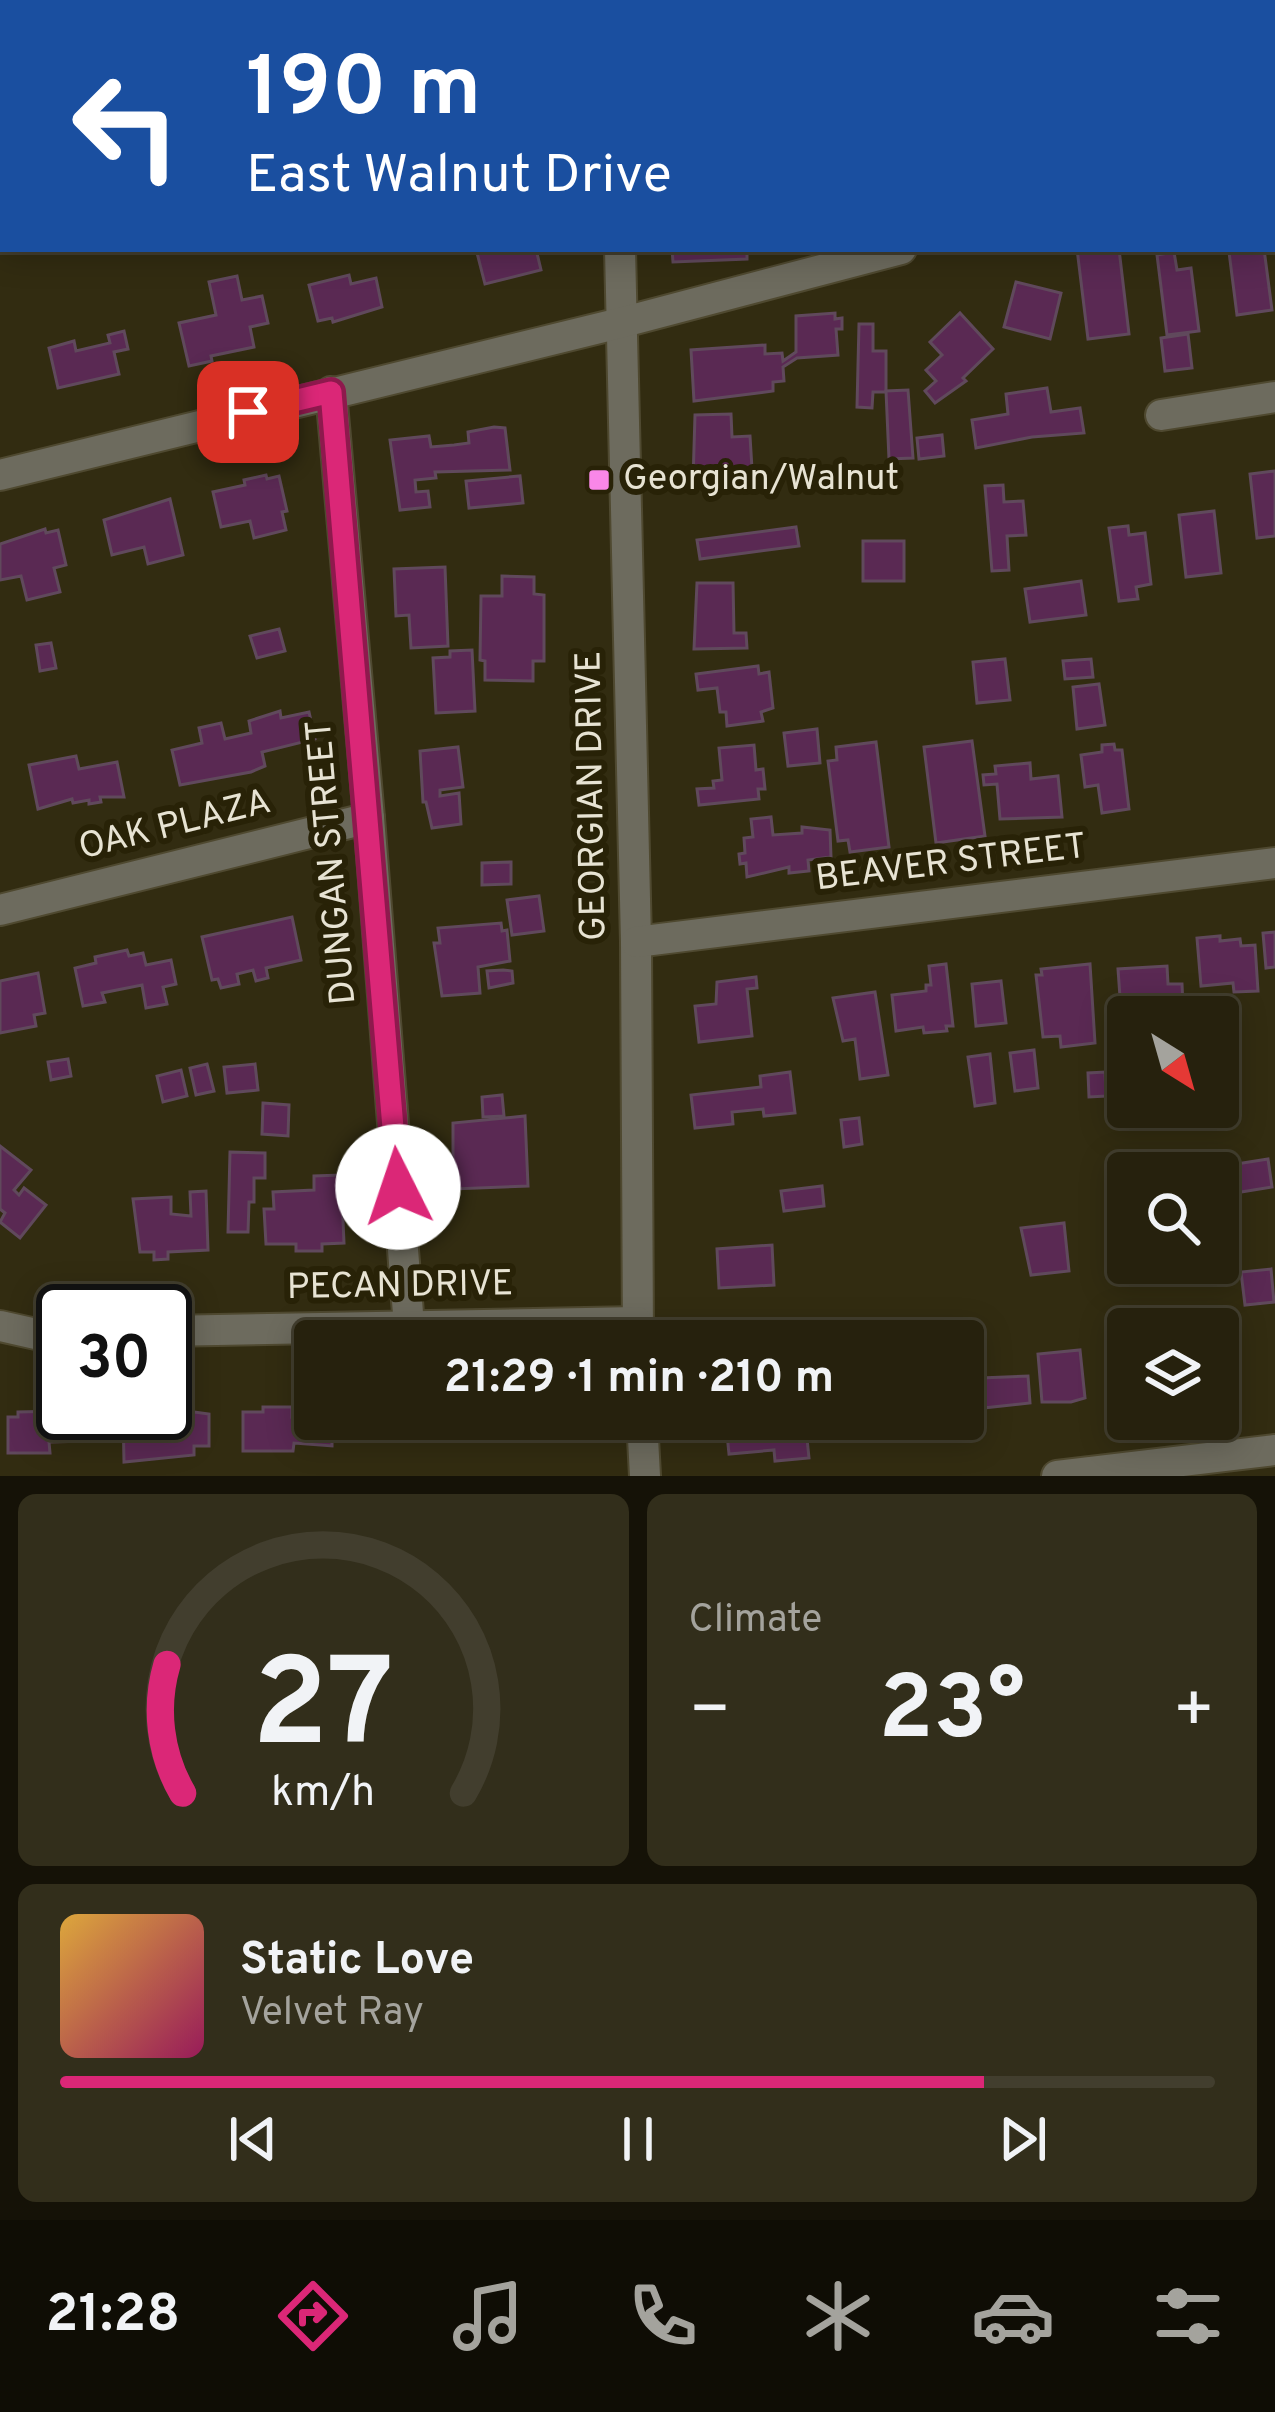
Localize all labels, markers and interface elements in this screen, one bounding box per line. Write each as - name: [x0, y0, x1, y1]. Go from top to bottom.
- text: 190 m: [246, 39, 481, 145]
- icon: left: [48, 48, 204, 204]
- text: East Walnut Drive: [246, 143, 672, 212]
- pin: [197, 361, 299, 463]
- icon: arrive: [215, 379, 281, 445]
- place label: Georgian/Walnut: [623, 457, 899, 503]
- marker: Georgian/Walnut: [586, 467, 612, 493]
- street label: GEORGIAN DRIVE: [567, 651, 619, 941]
- street label: DUNGAN STREET: [298, 718, 368, 1006]
- street label: OAK PLAZA: [74, 780, 276, 872]
- street label: BEAVER STREET: [813, 825, 1089, 903]
- north arrow: [1107, 996, 1239, 1128]
- map controls: [1107, 996, 1239, 1440]
- position arrow: [335, 1124, 461, 1250]
- button: search: [1107, 1152, 1239, 1284]
- street label: PECAN DRIVE: [287, 1262, 513, 1312]
- speed limit sign: 30: [36, 1284, 192, 1440]
- button: layers: [1107, 1308, 1239, 1440]
- text: 21:29 · 1 min · 210 m: [444, 1351, 834, 1408]
- text: Climate: [689, 1597, 822, 1646]
- text: 27: [252, 1632, 394, 1790]
- text: 23°: [879, 1657, 1025, 1770]
- text: −: [689, 1672, 731, 1755]
- text: +: [1172, 1672, 1215, 1755]
- text: km/h: [271, 1767, 375, 1821]
- text: Static Love: [240, 1933, 474, 1990]
- text: Velvet Ray: [240, 1990, 424, 2039]
- icon: previous: [220, 2106, 286, 2172]
- icon: pause: [605, 2106, 671, 2172]
- icon: next: [990, 2106, 1056, 2172]
- icon: directions: [271, 2274, 355, 2358]
- icon: music: [446, 2274, 530, 2358]
- icon: phone: [621, 2274, 705, 2358]
- icon: climate: [796, 2274, 880, 2358]
- icon: car: [971, 2274, 1055, 2358]
- icon: filters: [1146, 2274, 1230, 2358]
- text: 21:28: [45, 2282, 180, 2351]

